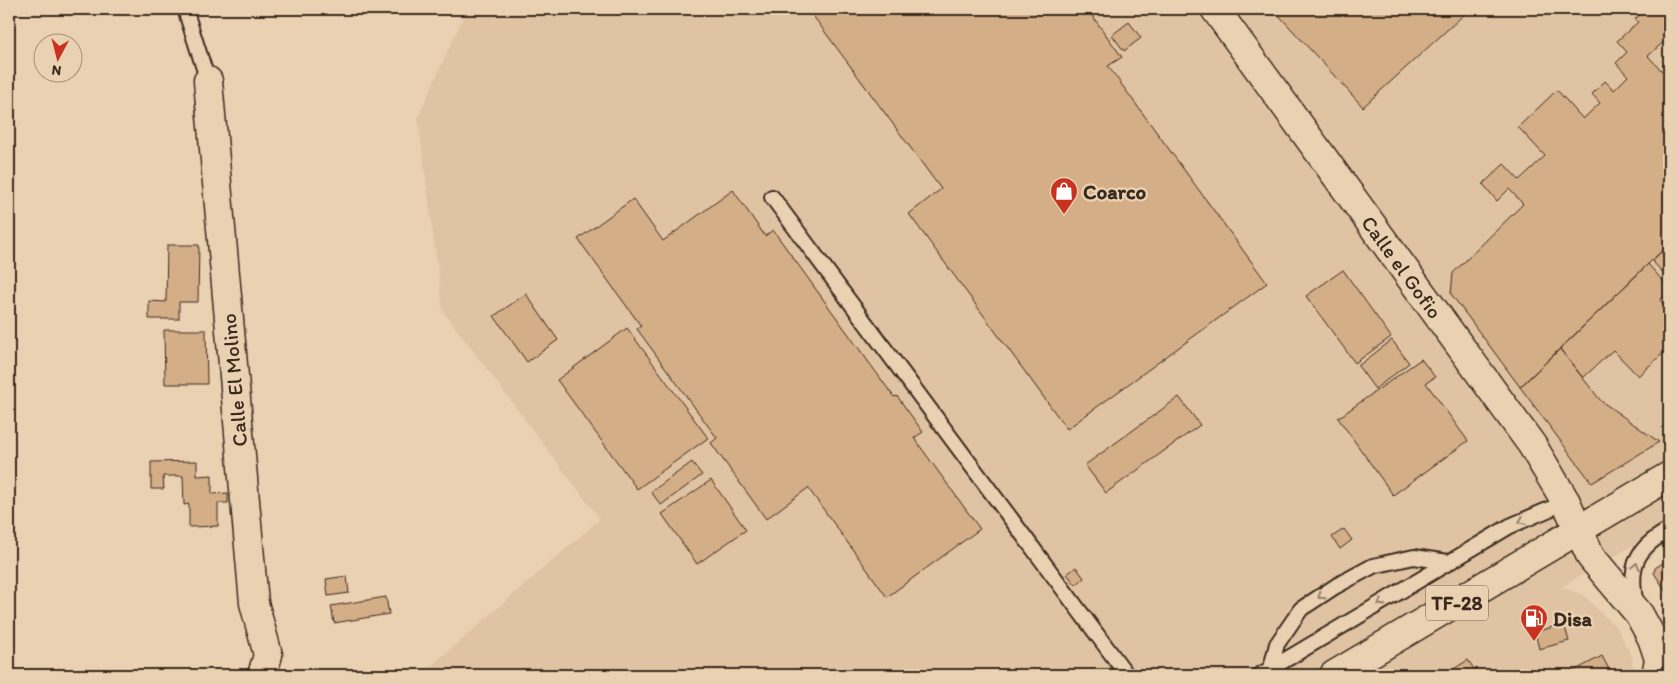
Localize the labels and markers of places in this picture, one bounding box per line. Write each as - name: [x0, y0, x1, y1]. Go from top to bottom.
- shop icon: Coarco: [1049, 176, 1079, 215]
- place label: Coarco: [1083, 179, 1146, 204]
- fuel station icon: Disa: [1519, 603, 1549, 642]
- place label: Disa: [1553, 606, 1593, 631]

